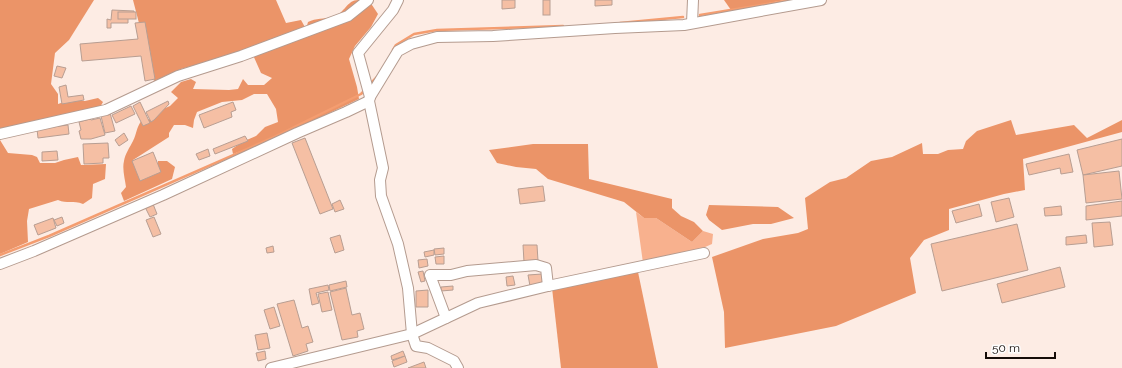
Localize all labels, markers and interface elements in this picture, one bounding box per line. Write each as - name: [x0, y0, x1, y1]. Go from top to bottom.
- scale bar: [986, 334, 1055, 360]
- text: 50 m: [992, 341, 1020, 355]

